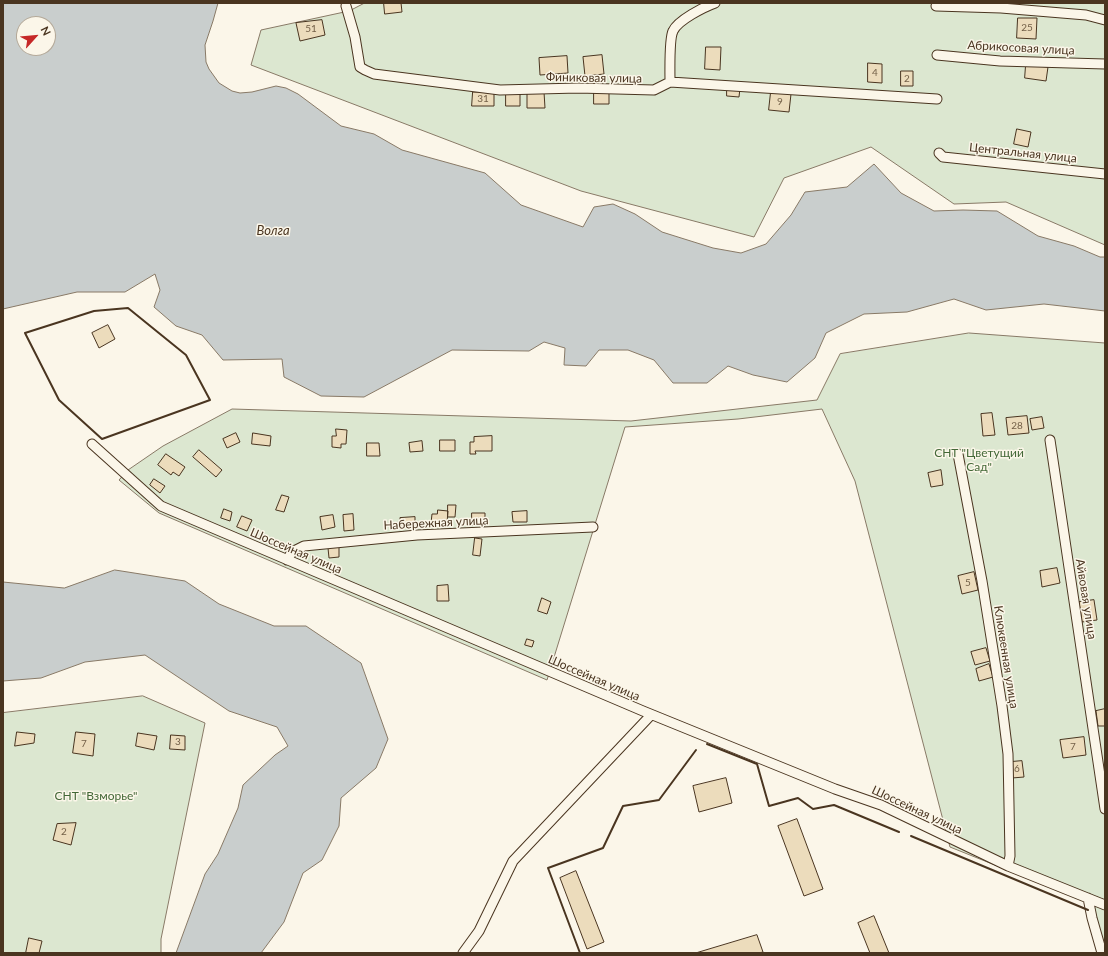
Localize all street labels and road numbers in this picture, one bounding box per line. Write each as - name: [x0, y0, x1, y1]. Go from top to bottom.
- street label: Абрикосовая улица: [967, 38, 1075, 58]
- street label: Финиковая улица: [546, 70, 642, 86]
- street label: Центральная улица: [968, 140, 1078, 166]
- street label: Набережная улица: [383, 513, 489, 533]
- street label: Шоссейная улица: [248, 525, 344, 577]
- street label: Айвовая улица: [1073, 558, 1099, 640]
- street label: Клюквенная улица: [991, 604, 1021, 710]
- street label: Шоссейная улица: [546, 652, 642, 704]
- street label: Шоссейная улица: [869, 783, 965, 837]

